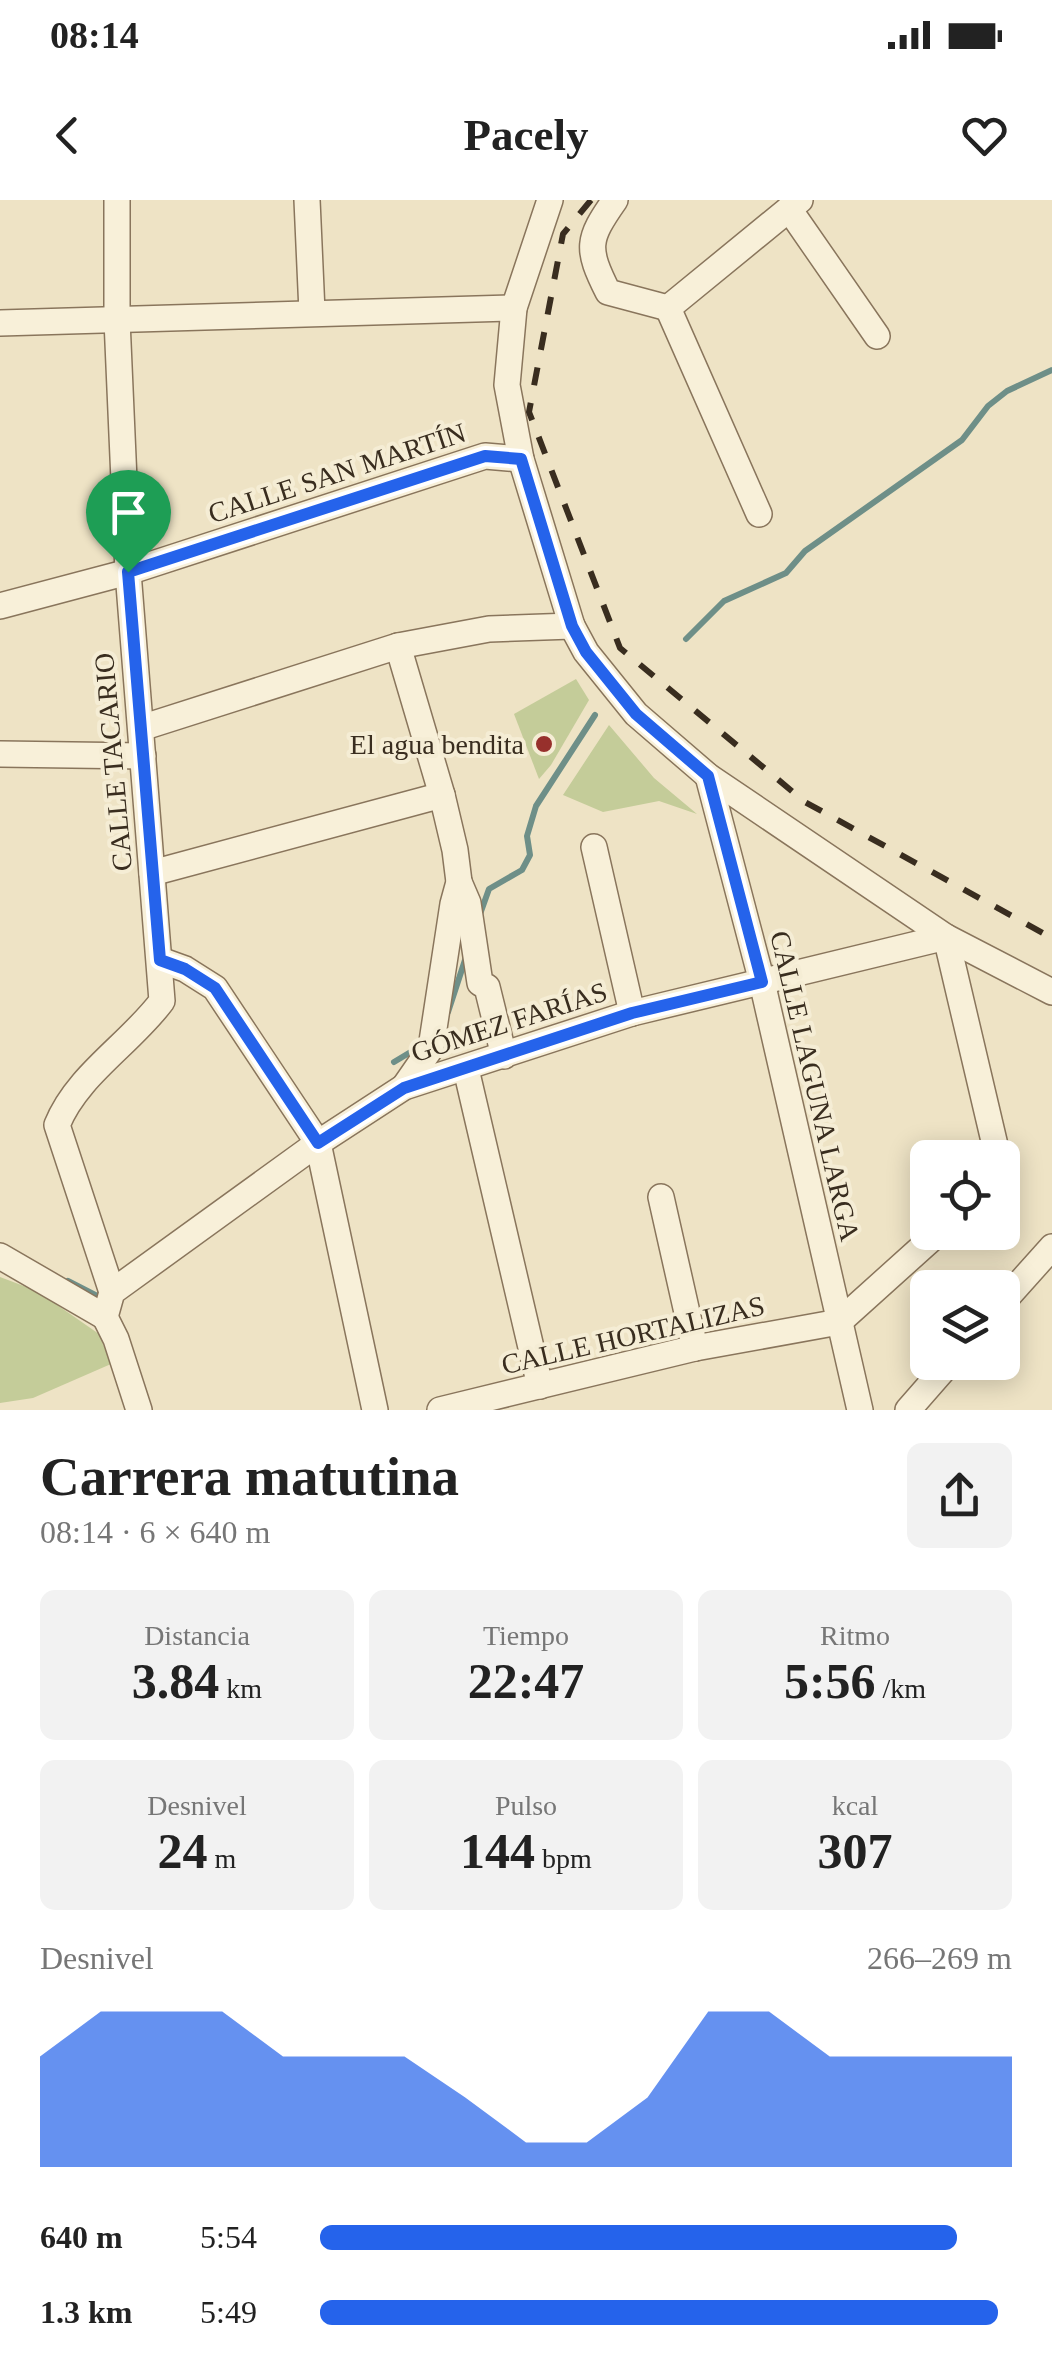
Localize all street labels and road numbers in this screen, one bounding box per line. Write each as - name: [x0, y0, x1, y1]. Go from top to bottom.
- street label: CALLE SAN MARTÍN: [204, 417, 470, 529]
- street label: CALLE TACARIO: [88, 652, 138, 872]
- street label: CALLE LAGUNA LARGA: [764, 928, 866, 1245]
- street label: GÓMEZ FARÍAS: [407, 976, 611, 1068]
- street label: CALLE HORTALIZAS: [498, 1290, 768, 1380]

